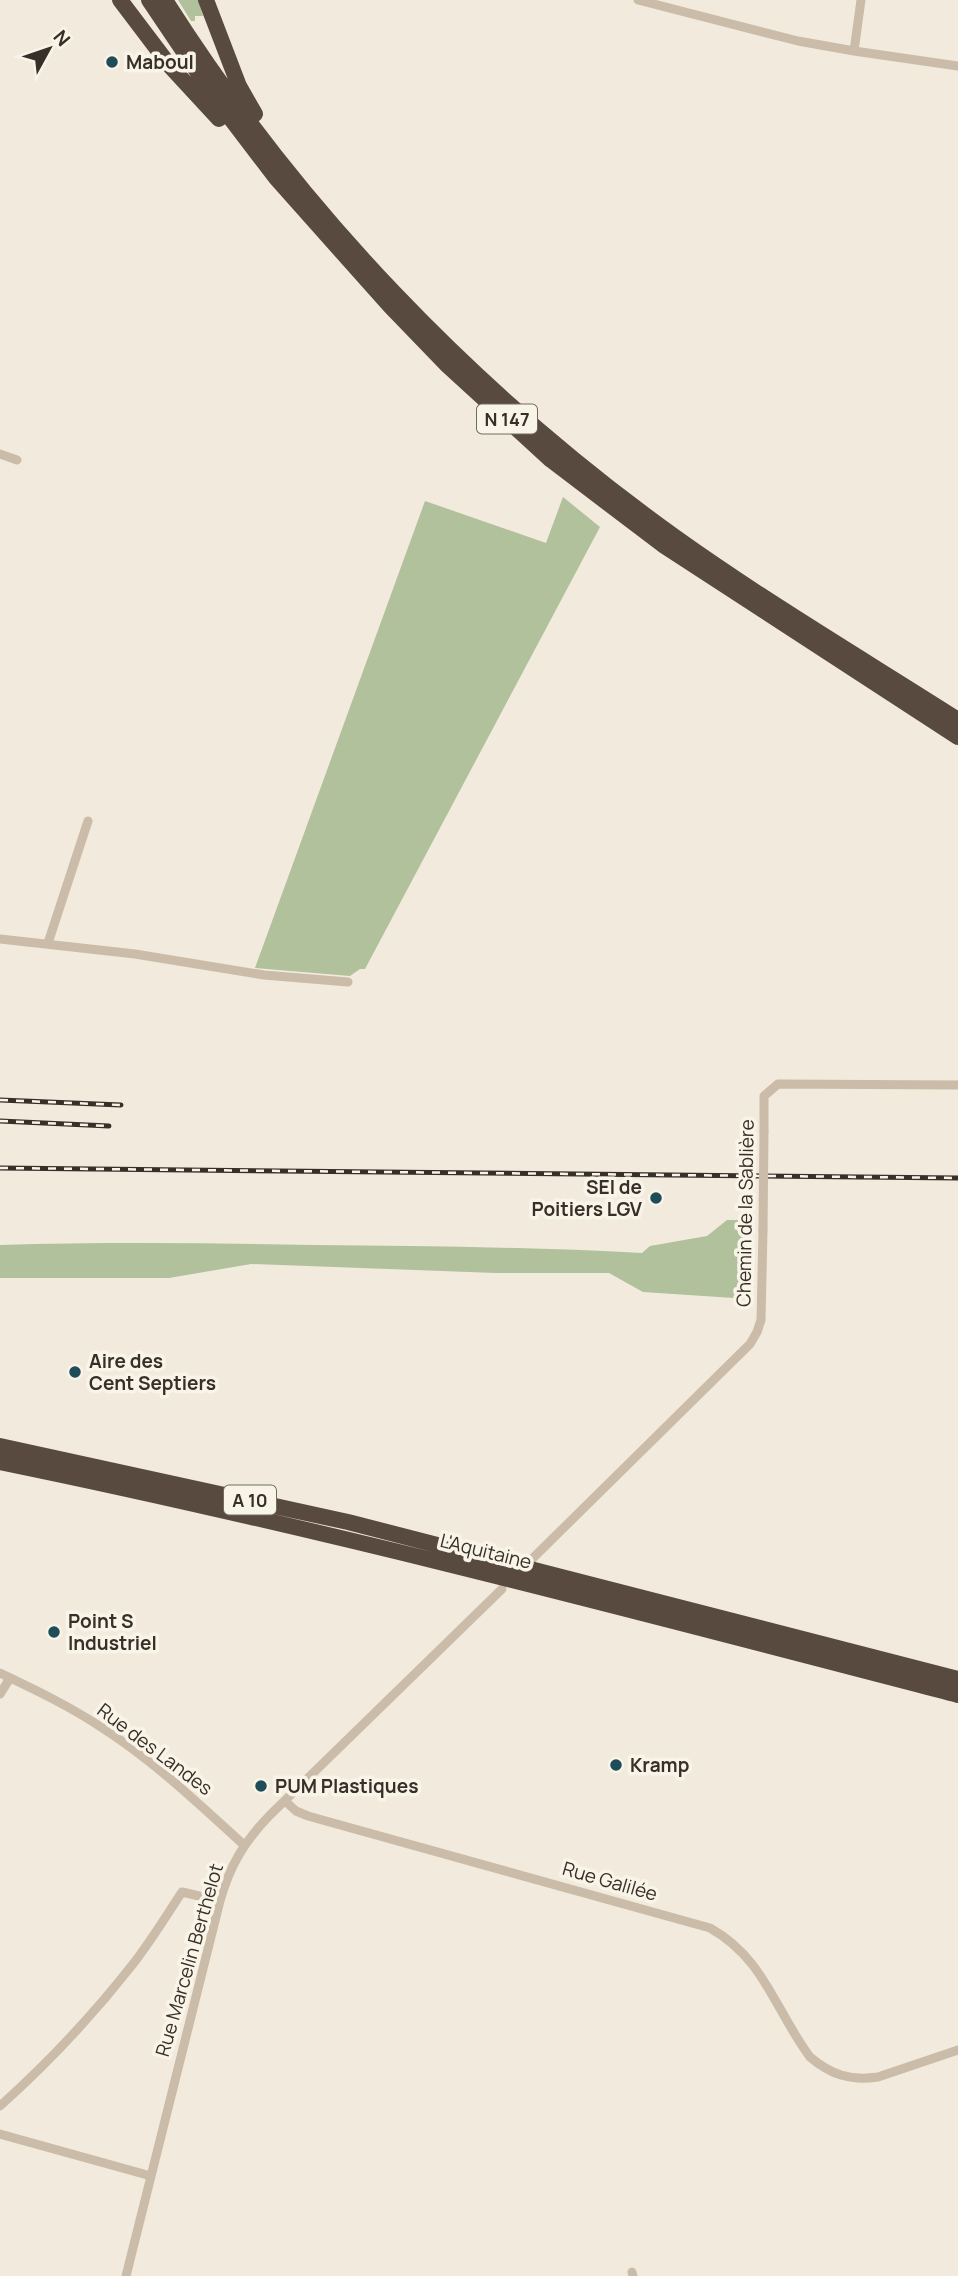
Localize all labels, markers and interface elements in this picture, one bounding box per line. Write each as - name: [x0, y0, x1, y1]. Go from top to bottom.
- north arrow: [14, 14, 84, 84]
- text: N: [48, 24, 76, 52]
- place label: Maboul: [126, 49, 194, 75]
- marker: Maboul: [104, 54, 120, 70]
- road number: N 147: [477, 404, 537, 433]
- street label: Chemin de la Sablière: [730, 1119, 760, 1307]
- place label: SEI de Poitiers LGV: [531, 1174, 643, 1222]
- marker: SEI de Poitiers LGV: [648, 1190, 664, 1206]
- place label: Aire des Cent Septiers: [89, 1348, 216, 1396]
- marker: Aire des Cent Septiers: [67, 1364, 83, 1380]
- road number: A 10: [224, 1485, 276, 1514]
- street label: L'Aquitaine: [438, 1527, 534, 1575]
- place label: Point S Industriel: [68, 1608, 157, 1656]
- marker: Point S Industriel: [46, 1624, 62, 1640]
- street label: Rue des Landes: [92, 1697, 218, 1801]
- place label: Kramp: [630, 1752, 689, 1778]
- marker: Kramp: [608, 1757, 624, 1773]
- place label: PUM Plastiques: [275, 1773, 418, 1799]
- marker: PUM Plastiques: [253, 1778, 269, 1794]
- street label: Rue Galilée: [559, 1855, 661, 1907]
- street label: Rue Marcelin Berthelot: [149, 1861, 229, 2059]

